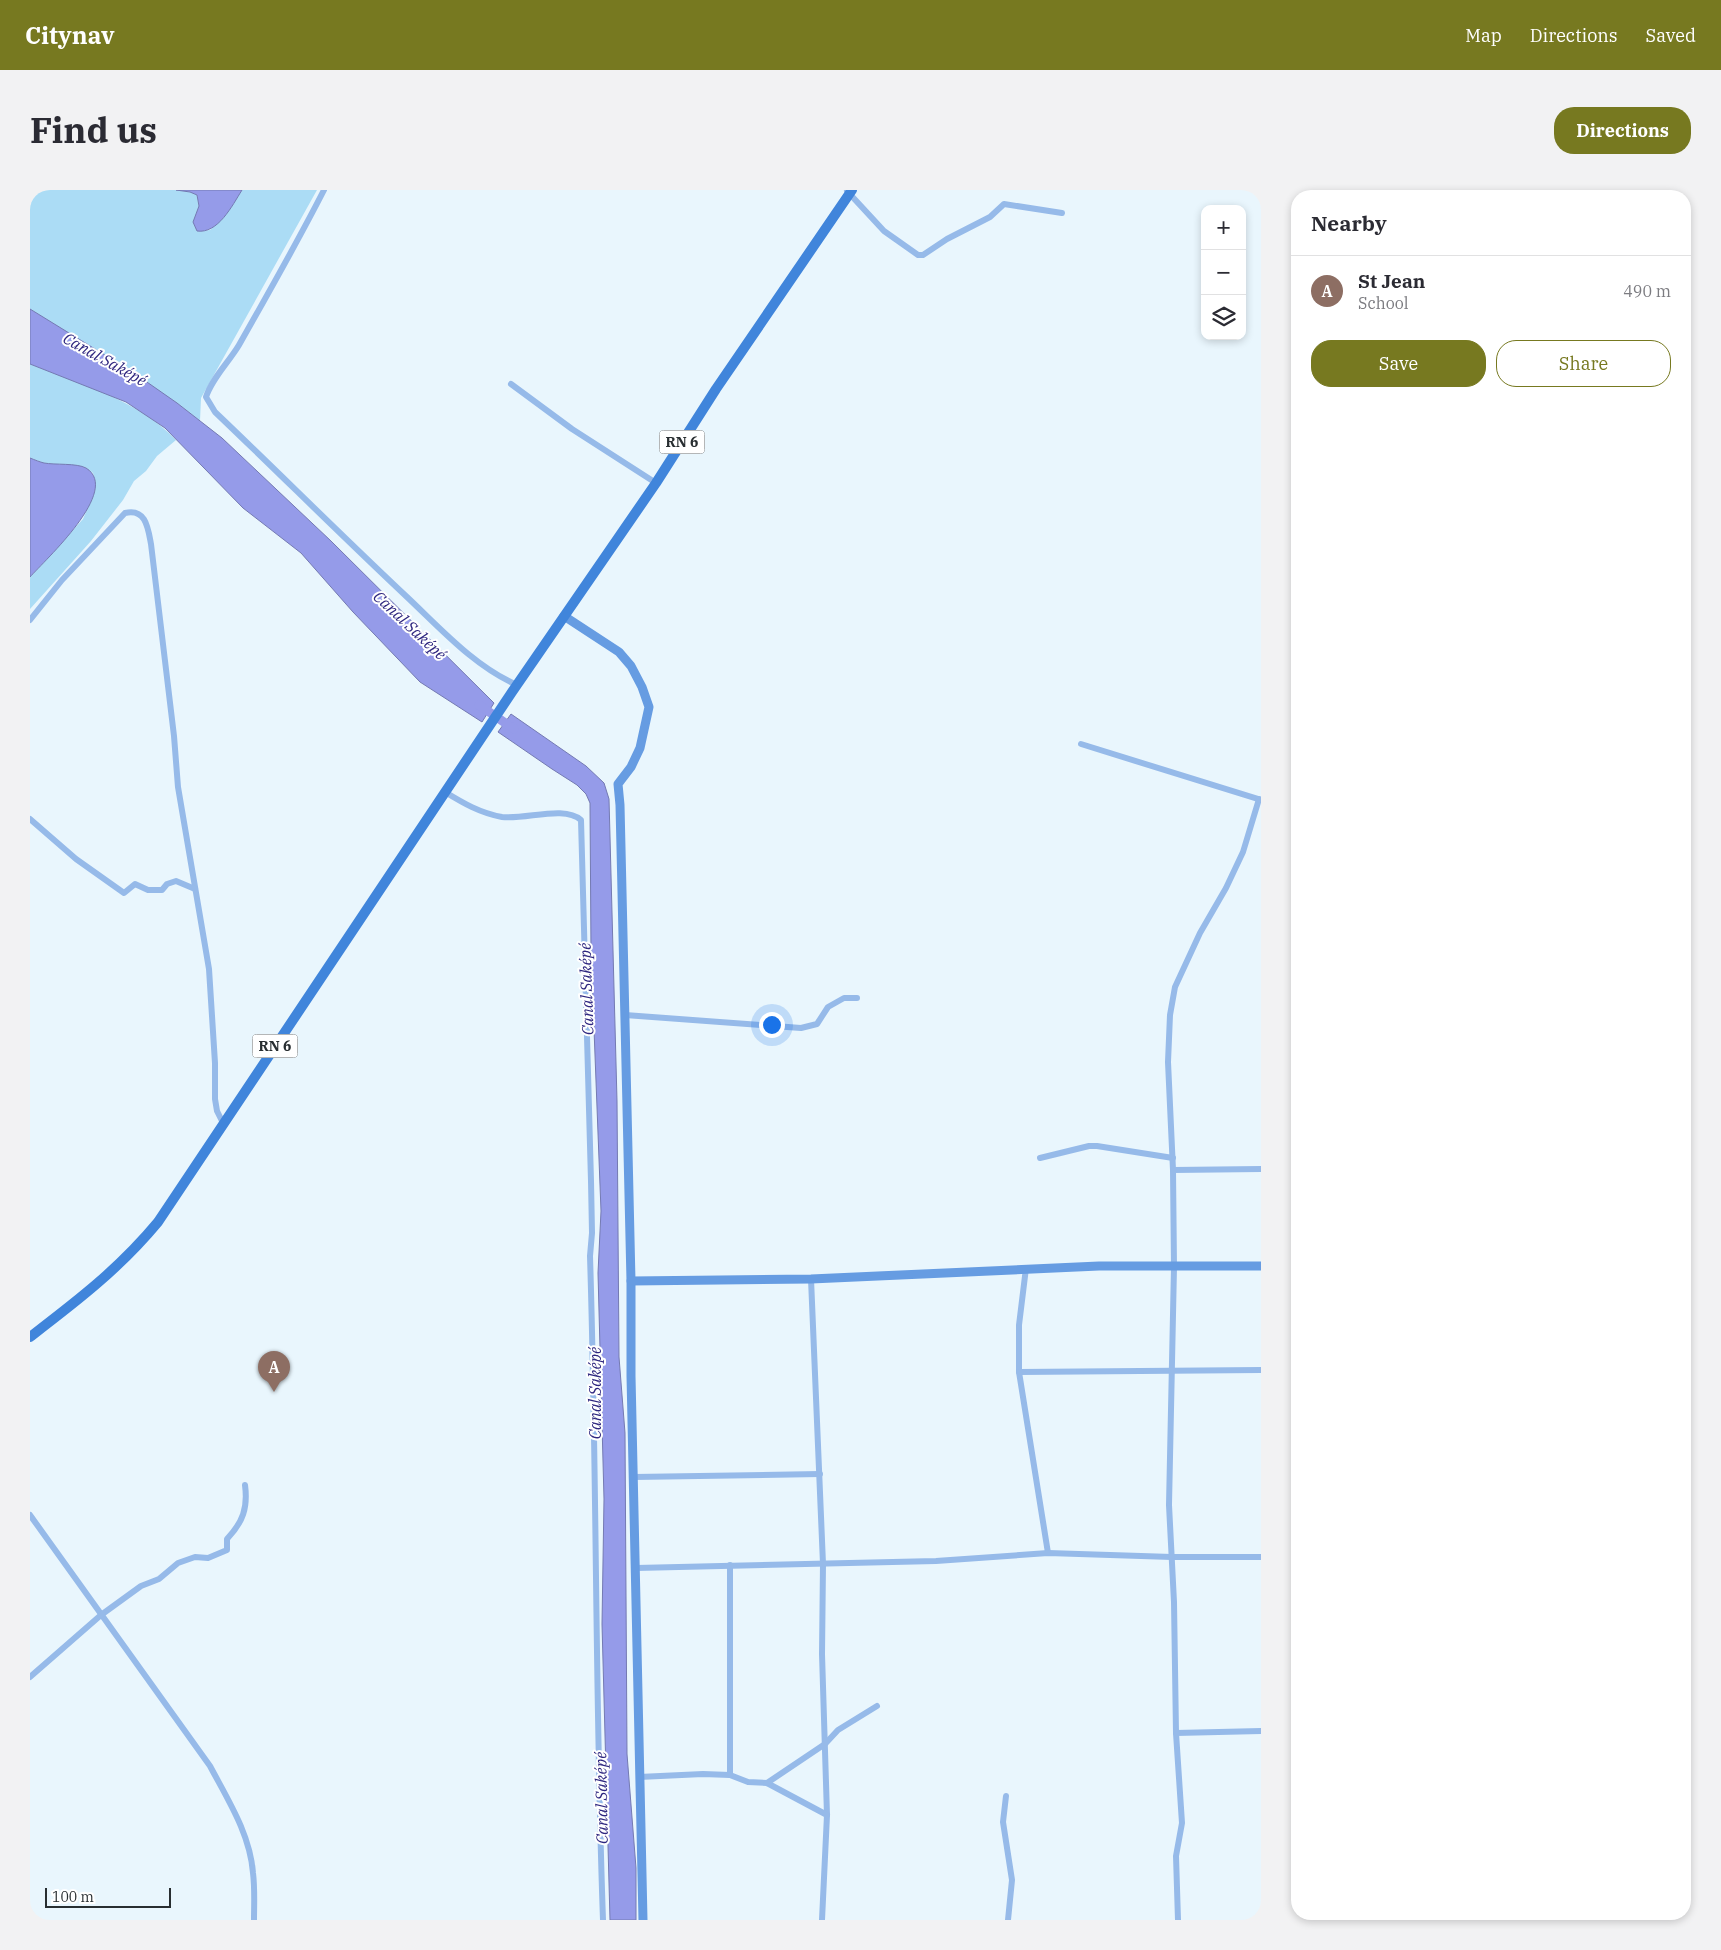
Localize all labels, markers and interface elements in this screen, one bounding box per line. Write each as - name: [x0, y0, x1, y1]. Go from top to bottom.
- text: Citynav: [25, 19, 114, 51]
- text: Map: [1465, 24, 1502, 47]
- text: Directions: [1530, 24, 1618, 47]
- text: Saved: [1646, 24, 1696, 47]
- text: Find us: [30, 107, 157, 153]
- button: Directions: [1554, 107, 1691, 154]
- map controls: [1201, 205, 1246, 340]
- button: +: [1201, 205, 1246, 250]
- text: Nearby: [1311, 209, 1387, 237]
- button: −: [1201, 250, 1246, 295]
- text: St Jean: [1358, 269, 1425, 293]
- text: A: [1321, 281, 1333, 301]
- text: 490 m: [1623, 281, 1671, 301]
- text: School: [1358, 293, 1409, 313]
- button: layers: [1201, 295, 1246, 340]
- water label: Canal Saképé: [60, 328, 151, 391]
- button: Save: [1311, 340, 1486, 387]
- button: Share: [1496, 340, 1671, 387]
- road number: RN 6: [660, 430, 704, 454]
- water label: Canal Saképé: [369, 586, 451, 664]
- water label: Canal Saképé: [574, 942, 598, 1036]
- your location: [759, 1012, 785, 1038]
- road number: RN 6: [252, 1034, 298, 1058]
- water label: Canal Saképé: [585, 1346, 605, 1439]
- pin: A: [258, 1351, 290, 1392]
- water label: Canal Saképé: [590, 1751, 612, 1844]
- scale bar: [45, 1885, 171, 1908]
- text: 100 m: [52, 1888, 94, 1906]

